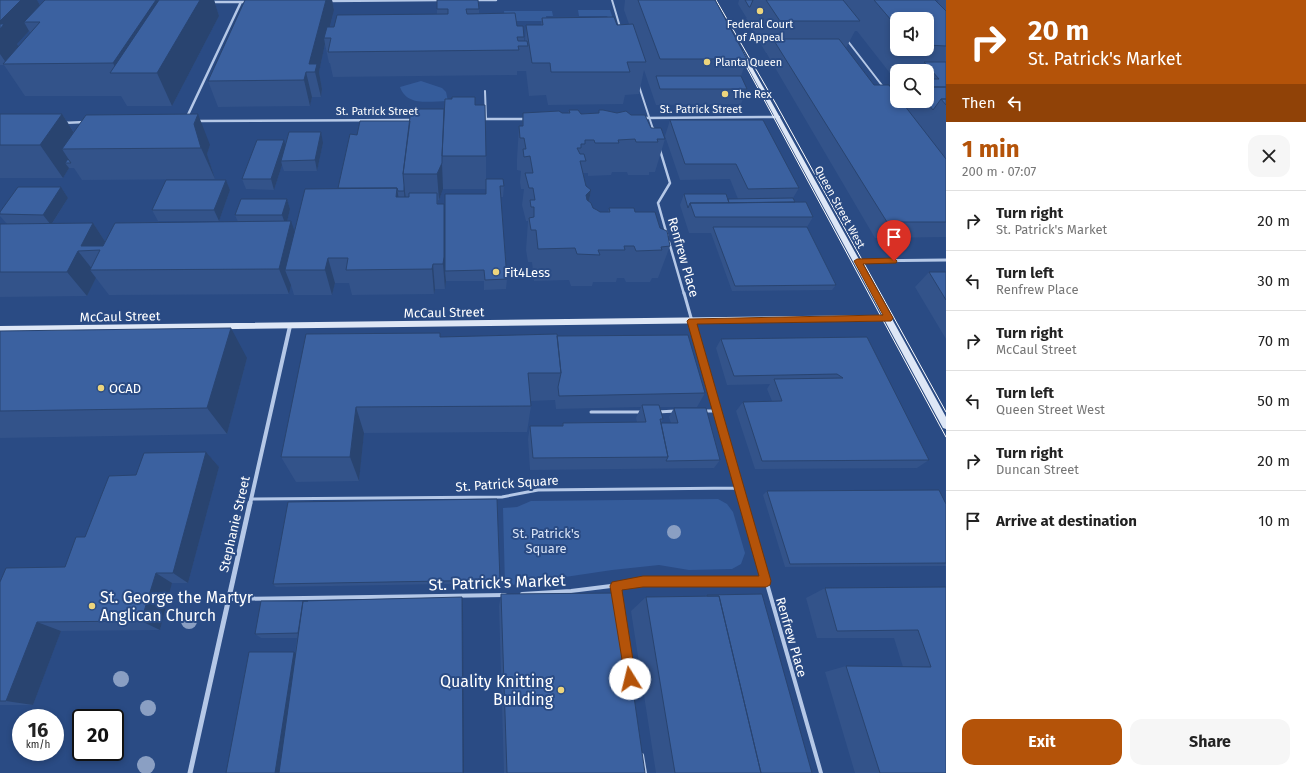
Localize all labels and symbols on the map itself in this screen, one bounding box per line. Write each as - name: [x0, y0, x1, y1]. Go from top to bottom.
- marker: Federal Court of Appeal: [755, 6, 765, 16]
- place label: Federal Court of Appeal: [727, 18, 793, 44]
- place label: Planta Queen: [715, 56, 782, 69]
- marker: Planta Queen: [702, 57, 712, 67]
- place label: The Rex: [733, 88, 772, 101]
- marker: The Rex: [720, 89, 730, 99]
- street label: St. Patrick Street: [660, 103, 742, 116]
- street label: St. Patrick Street: [336, 105, 418, 118]
- street label: Queen Street West: [812, 164, 868, 251]
- street label: Renfrew Place: [665, 215, 702, 299]
- pin: [877, 220, 911, 261]
- place label: Fit4Less: [504, 265, 550, 280]
- marker: Fit4Less: [491, 267, 501, 277]
- street label: McCaul Street: [404, 304, 485, 321]
- street label: McCaul Street: [80, 308, 161, 325]
- place label: OCAD: [109, 381, 141, 396]
- marker: OCAD: [96, 383, 106, 393]
- street label: St. Patrick Square: [455, 472, 559, 495]
- street label: Stephanie Street: [216, 474, 253, 574]
- park label: St. Patrick's Square: [512, 526, 580, 556]
- street label: St. Patrick's Market: [428, 571, 566, 594]
- place label: St. George the Martyr Anglican Church: [100, 588, 254, 625]
- street label: Renfrew Place: [773, 595, 810, 679]
- marker: St. George the Martyr Anglican Church: [87, 601, 97, 611]
- position arrow: [609, 658, 651, 700]
- place label: Quality Knitting Building: [440, 672, 554, 709]
- marker: Quality Knitting Building: [556, 685, 566, 695]
- speed limit sign: 20: [72, 709, 124, 761]

